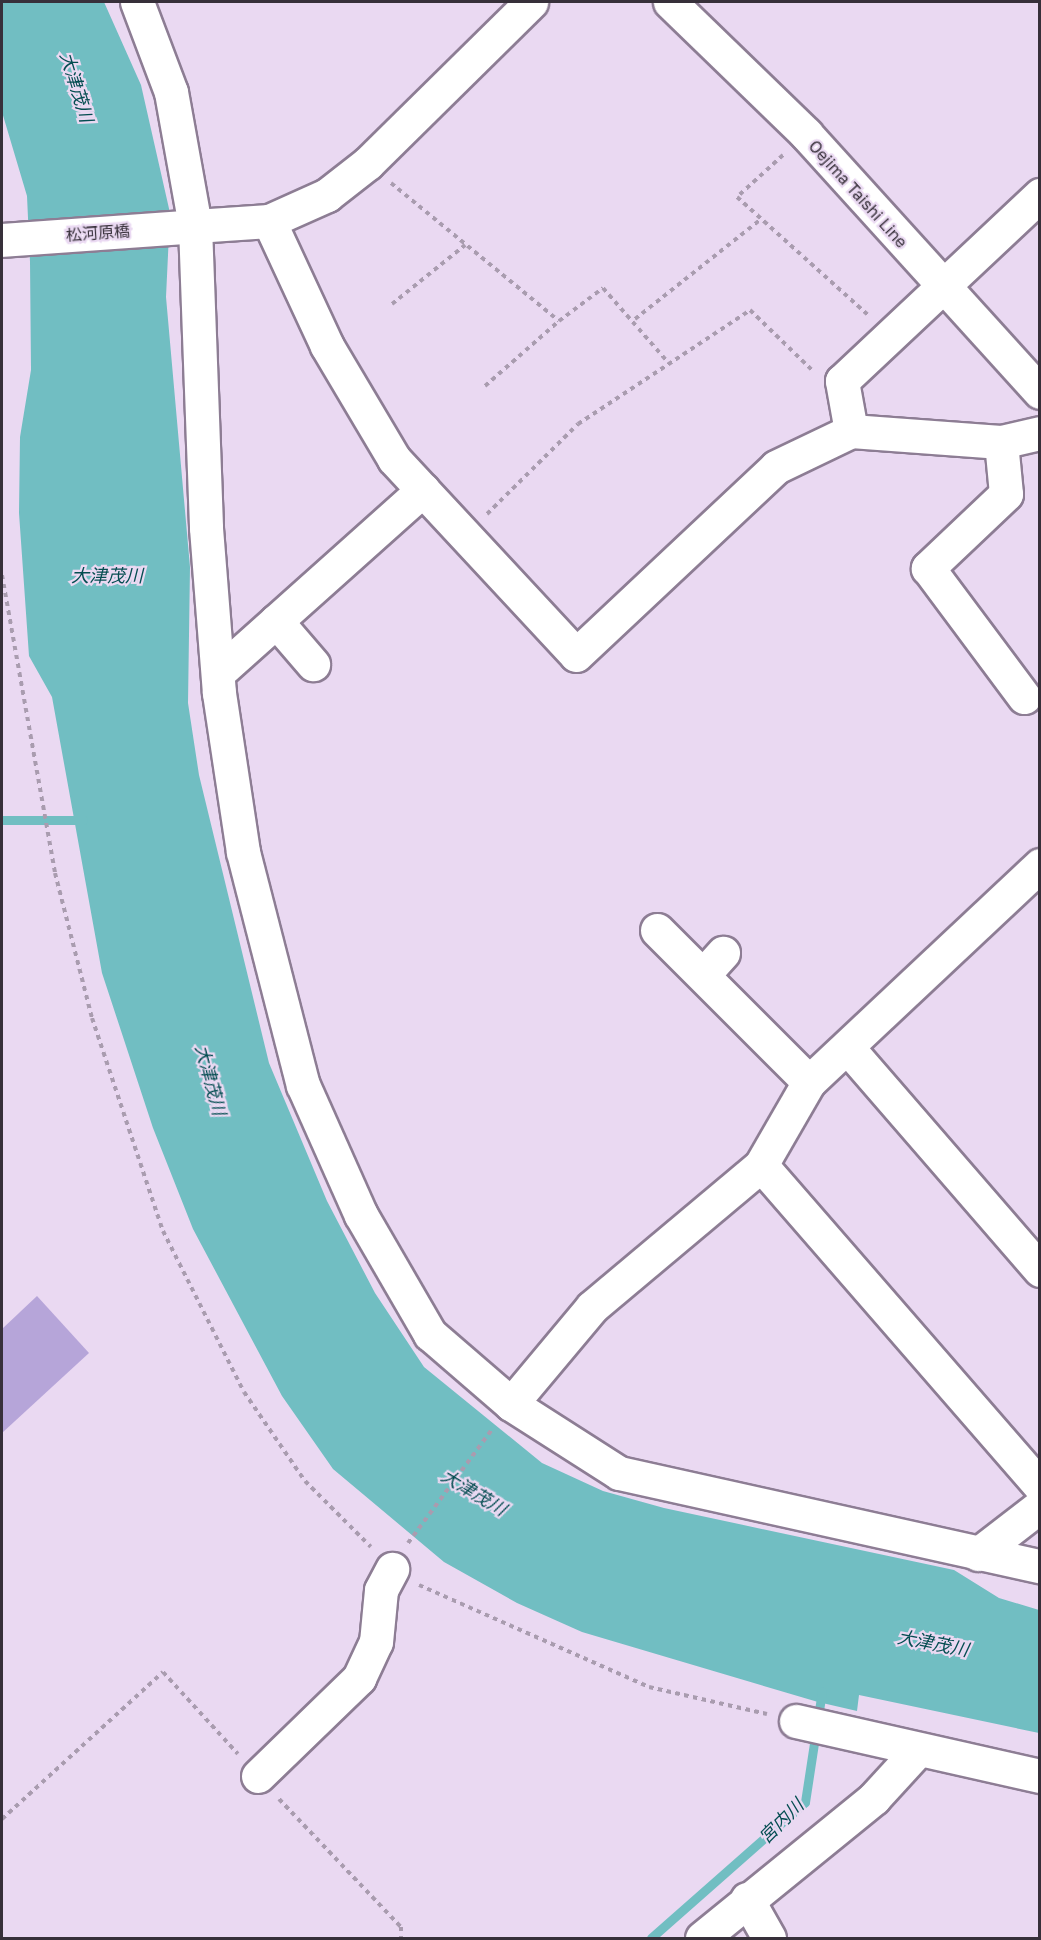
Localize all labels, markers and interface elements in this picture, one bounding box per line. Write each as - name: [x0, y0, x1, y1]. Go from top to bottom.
- water label: 大津茂川: [56, 49, 98, 125]
- street label: Oejima Taishi Line: [805, 136, 911, 252]
- street label: 松河原橋: [65, 221, 131, 245]
- water label: 大津茂川: [71, 564, 143, 586]
- water label: 大津茂川: [191, 1042, 231, 1118]
- water label: 大津茂川: [438, 1464, 510, 1520]
- water label: 大津茂川: [896, 1626, 970, 1660]
- water label: 宮内川: [754, 1794, 808, 1848]

